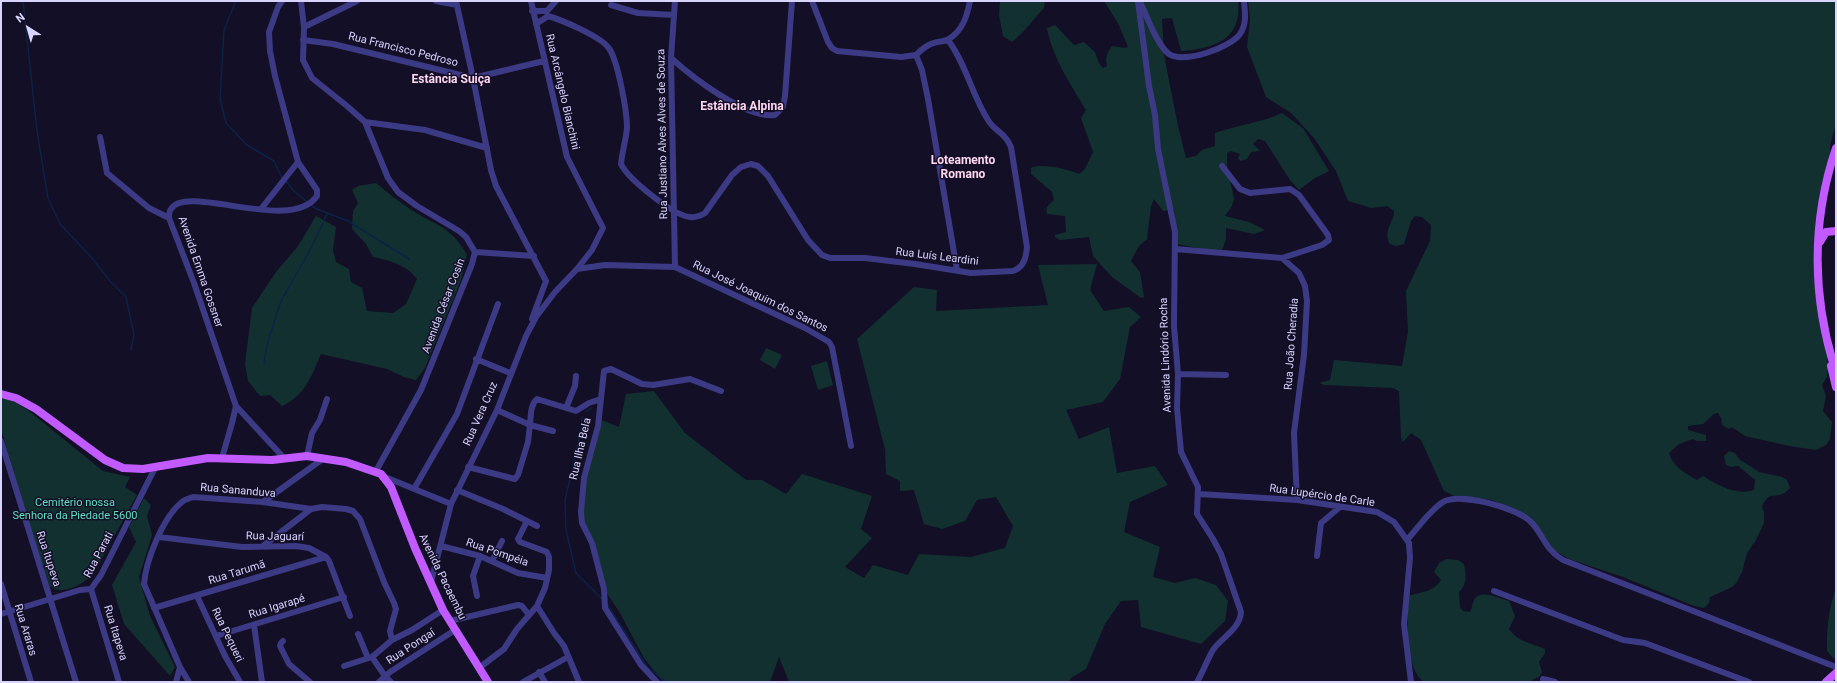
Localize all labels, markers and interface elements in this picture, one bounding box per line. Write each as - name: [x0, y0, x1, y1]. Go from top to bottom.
- north arrow: [8, 8, 48, 48]
- text: N: [13, 10, 27, 26]
- street label: Rua Francisco Pedroso: [347, 30, 459, 70]
- street label: Rua Arcângelo Bianchini: [542, 33, 582, 151]
- street label: Rua Justiano Alves Alves de Souza: [655, 49, 671, 219]
- district label: Estância Suiça: [412, 73, 490, 87]
- district label: Estância Alpina: [700, 100, 784, 114]
- district label: Loteamento Romano: [931, 154, 995, 182]
- street label: Avenida Emma Gossner: [175, 215, 225, 329]
- street label: Rua Luís Leardini: [895, 245, 979, 269]
- street label: Avenida César Cosin: [420, 257, 468, 355]
- street label: Rua José Joaquim dos Santos: [690, 258, 830, 336]
- street label: Avenida Lindório Rocha: [1157, 297, 1175, 413]
- street label: Rua João Cheradia: [1282, 298, 1302, 390]
- street label: Rua Vera Cruz: [461, 380, 501, 448]
- street label: Rua Ilha Bela: [567, 417, 595, 481]
- street label: Rua Sananduva: [200, 481, 276, 501]
- street label: Rua Lupércio de Carle: [1268, 482, 1376, 510]
- park label: Cemitério nossa Senhora da Piedade 5600: [12, 496, 138, 522]
- street label: Rua Itupeva: [33, 530, 63, 588]
- street label: Rua Parati: [81, 530, 117, 580]
- street label: Rua Jaguarí: [246, 530, 304, 544]
- street label: Avenida Pacaembu: [415, 532, 469, 622]
- street label: Rua Pompéia: [464, 536, 530, 570]
- street label: Rua Tarumã: [207, 558, 267, 588]
- street label: Rua Igarapé: [247, 592, 307, 622]
- street label: Rua Araras: [11, 603, 39, 657]
- street label: Rua Itapeva: [100, 604, 130, 662]
- street label: Rua Pequeri: [208, 606, 246, 664]
- street label: Rua Pongaí: [384, 626, 438, 668]

